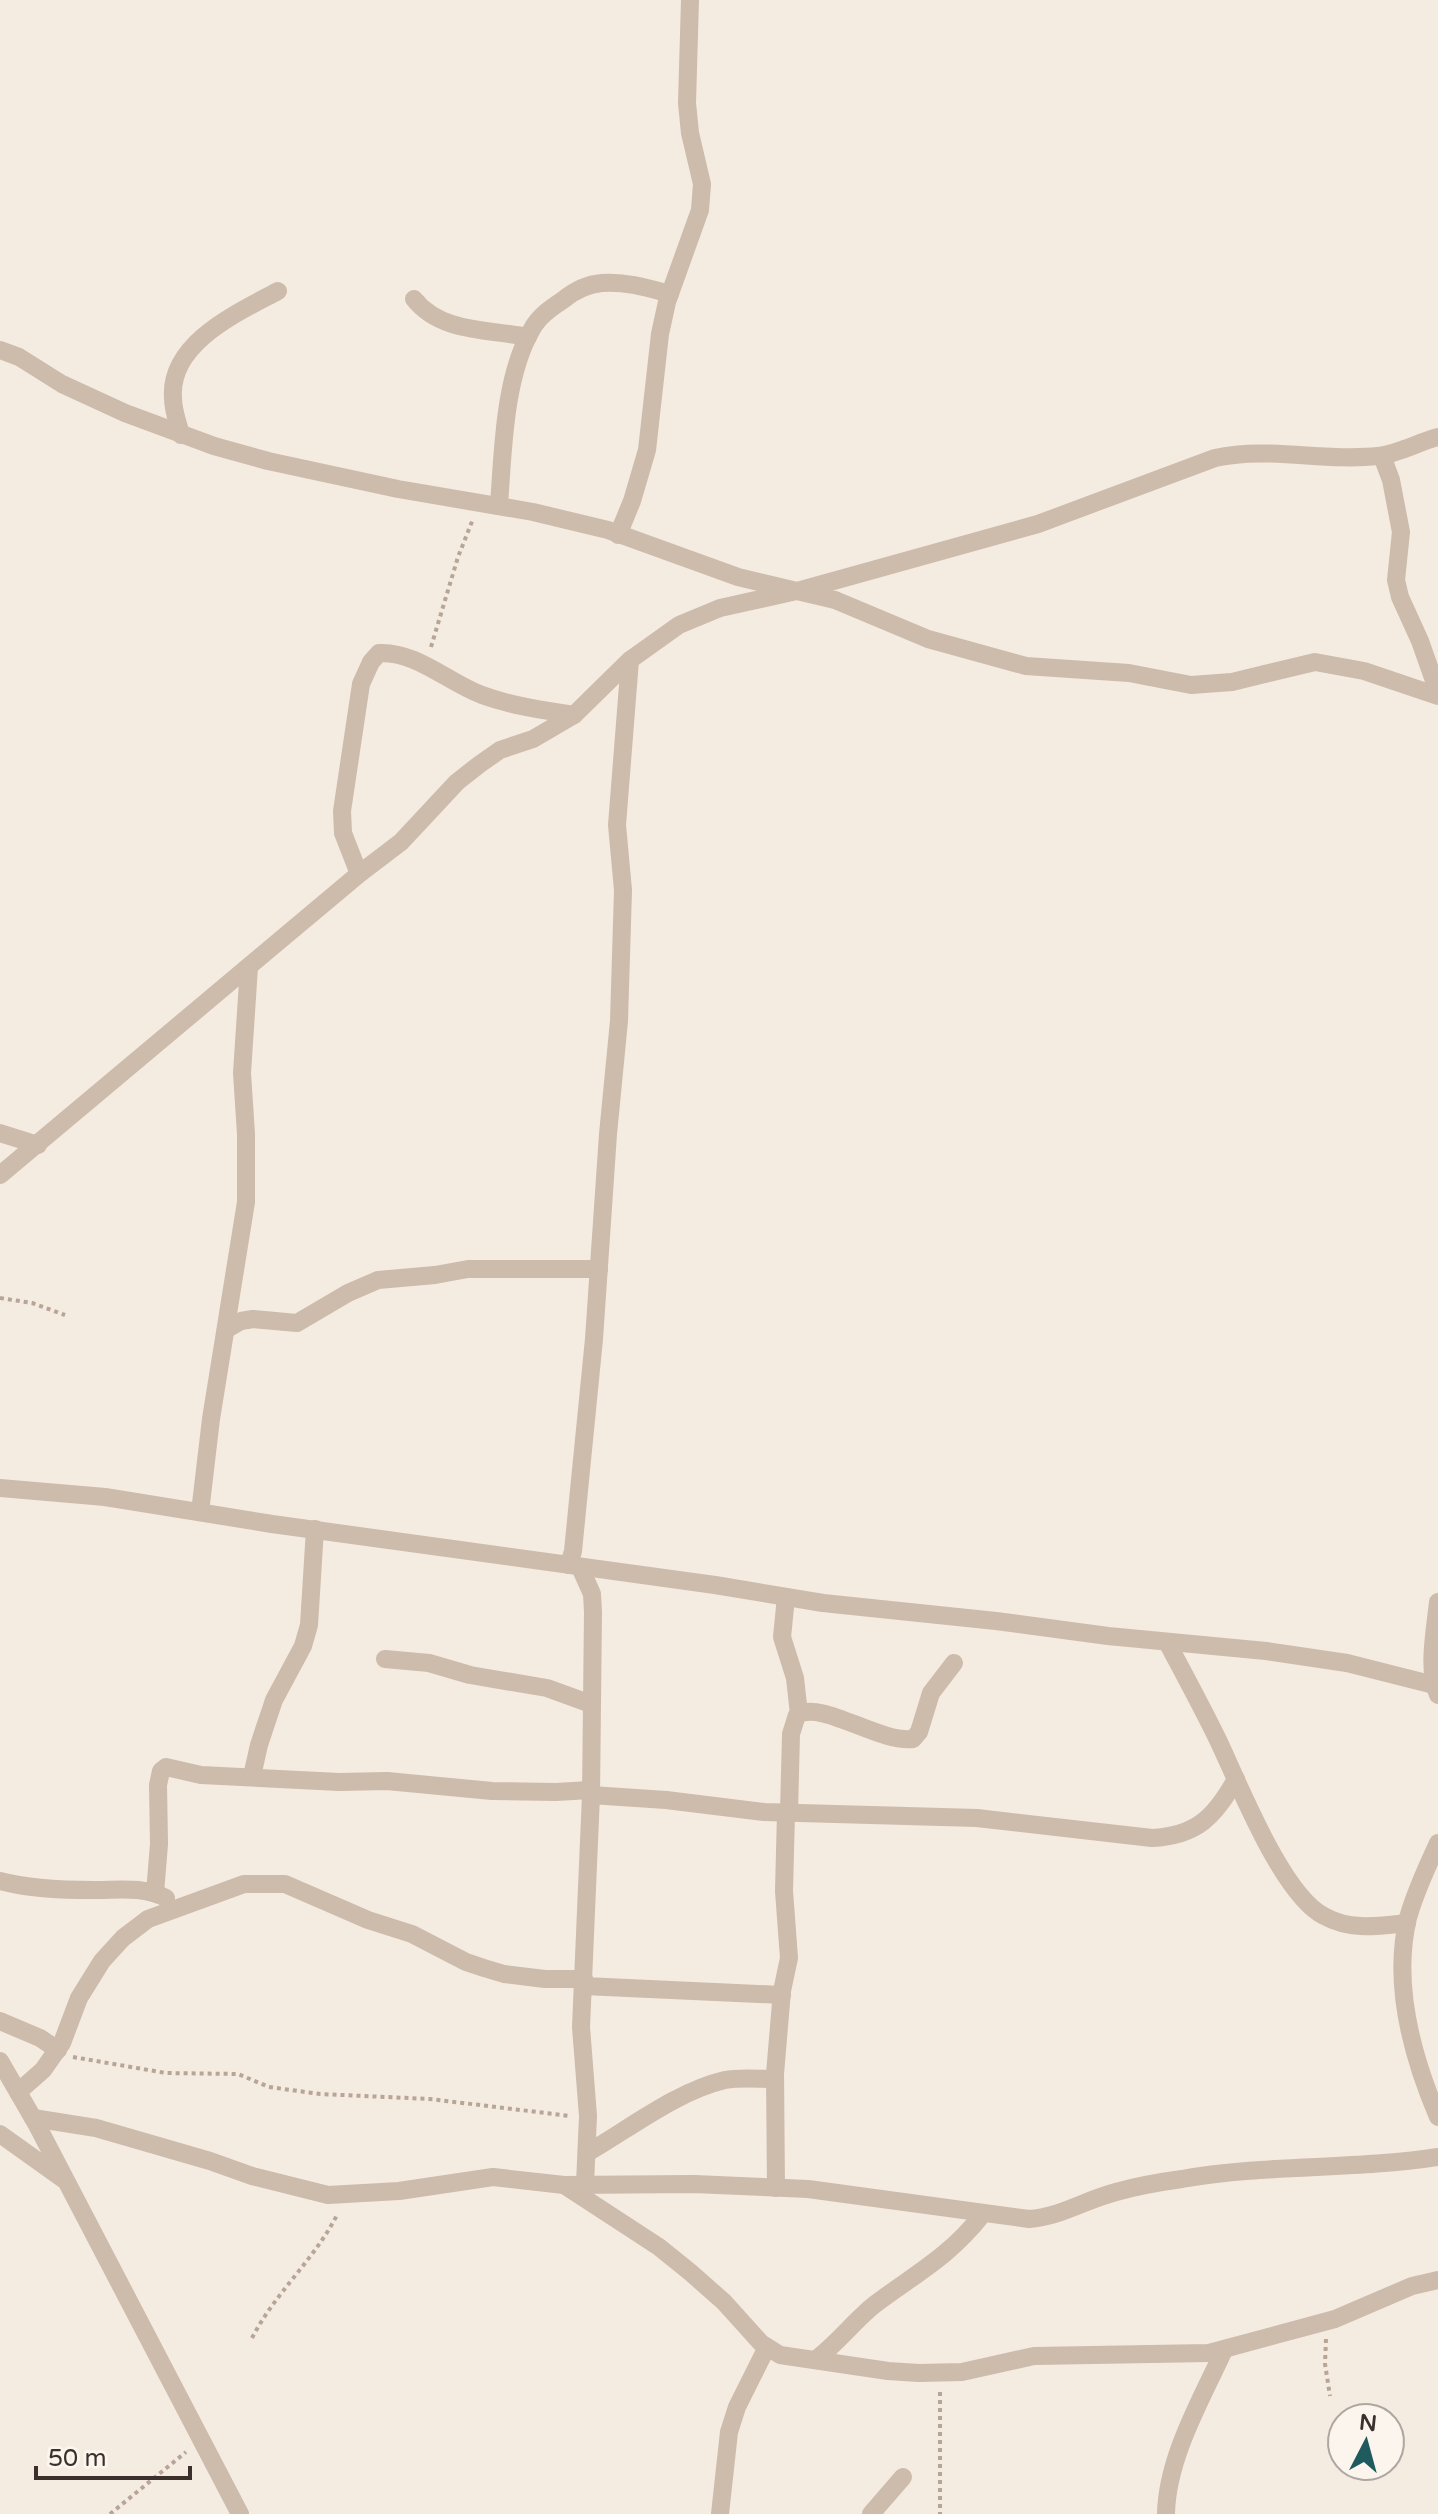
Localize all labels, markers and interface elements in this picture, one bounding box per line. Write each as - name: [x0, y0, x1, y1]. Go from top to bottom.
- north arrow: [1326, 2402, 1406, 2482]
- text: N: [1358, 2409, 1378, 2437]
- scale bar: [36, 2430, 190, 2480]
- text: 50 m: [48, 2444, 106, 2473]

